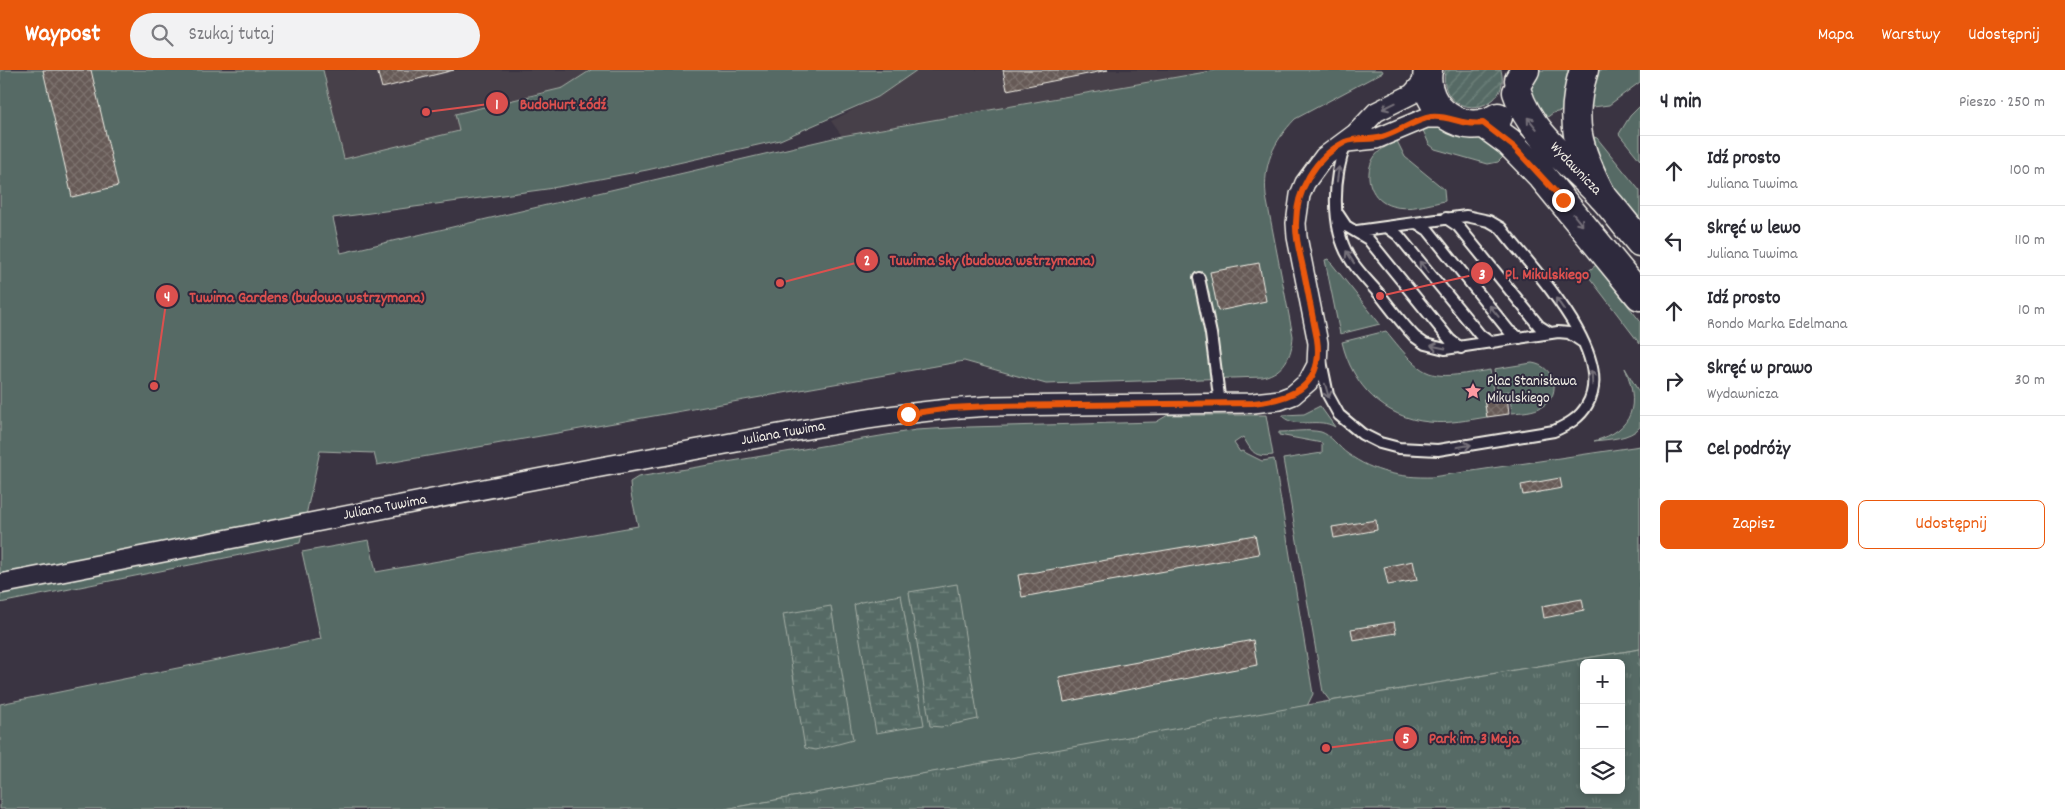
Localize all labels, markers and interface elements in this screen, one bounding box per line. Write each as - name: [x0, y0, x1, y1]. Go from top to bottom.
- search box: [130, 13, 480, 58]
- text: Waypost: [25, 18, 100, 52]
- icon: search: [148, 21, 176, 49]
- text: Szukaj tutaj: [188, 22, 274, 49]
- text: Mapa: [1818, 23, 1854, 48]
- text: Warstwy: [1882, 23, 1940, 48]
- text: Udostępnij: [1968, 23, 2040, 48]
- callout: BudoHurt Łódź: [485, 88, 616, 119]
- text: 4 min: [1660, 88, 1702, 118]
- text: Pieszo · 250 m: [1959, 91, 2045, 114]
- text: BudoHurt Łódź: [520, 94, 607, 117]
- text: 1: [495, 95, 499, 117]
- one-way arrow: [1382, 102, 1397, 111]
- one-way arrow: [1527, 116, 1538, 129]
- street label: Wydawnicza: [1544, 137, 1607, 201]
- text: Idź prosto: [1707, 146, 1780, 173]
- icon: ahead: [1660, 157, 1688, 185]
- text: 100 m: [2009, 159, 2045, 182]
- one-way arrow: [1333, 166, 1343, 182]
- text: Juliana Tuwima: [1707, 173, 1798, 196]
- route end: [1552, 189, 1575, 212]
- one-way arrow: [1573, 213, 1584, 226]
- text: Skręć w lewo: [1707, 216, 1801, 243]
- icon: left: [1660, 227, 1688, 255]
- text: 110 m: [2015, 229, 2045, 252]
- text: Juliana Tuwima: [1707, 243, 1798, 266]
- callout: Tuwima Sky (budowa wstrzymana): [854, 244, 1105, 275]
- text: Tuwima Sky (budowa wstrzymana): [889, 250, 1095, 273]
- text: 2: [864, 251, 870, 273]
- one-way arrow: [1345, 251, 1355, 265]
- callout: Pl. Mikulskiego: [1469, 258, 1599, 289]
- one-way arrow: [1419, 261, 1430, 274]
- text: Pl. Mikulskiego: [1505, 264, 1589, 287]
- text: 3: [1479, 265, 1486, 287]
- callout: Tuwima Gardens (budowa wstrzymana): [155, 281, 435, 312]
- text: Idź prosto: [1707, 286, 1780, 313]
- text: 4: [164, 287, 170, 309]
- text: Tuwima Gardens (budowa wstrzymana): [189, 287, 425, 310]
- icon: ahead: [1660, 297, 1688, 325]
- one-way arrow: [1555, 298, 1566, 311]
- text: 10 m: [2018, 299, 2045, 322]
- one-way arrow: [1488, 305, 1499, 318]
- text: Rondo Marka Edelmana: [1707, 313, 1847, 336]
- one-way arrow: [1430, 342, 1446, 351]
- text: Skręć w prawo: [1707, 356, 1813, 383]
- icon: right: [1660, 367, 1688, 395]
- text: 30 m: [2015, 369, 2045, 392]
- one-way arrow: [1588, 370, 1597, 386]
- place label: Plac Stanisława Mikulskiego: [1487, 371, 1578, 410]
- place icon: Plac Stanisława Mikulskiego: [1463, 381, 1483, 401]
- one-way arrow: [1323, 382, 1333, 398]
- text: Wydawnicza: [1707, 383, 1778, 406]
- route start: [897, 403, 920, 426]
- street label: Juliana Tuwima: [739, 416, 828, 452]
- icon: arrive: [1660, 437, 1688, 465]
- text: Cel podróży: [1707, 437, 1790, 464]
- one-way arrow: [1456, 441, 1472, 451]
- street label: Juliana Tuwima: [341, 489, 430, 527]
- button: Zapisz: [1660, 500, 1848, 549]
- button: Udostępnij: [1858, 500, 2045, 549]
- map controls: [1580, 659, 1625, 794]
- button: +: [1580, 659, 1625, 704]
- button: −: [1580, 704, 1625, 749]
- callout: Park im. 3 Maja: [1393, 722, 1529, 753]
- text: Park im. 3 Maja: [1429, 728, 1521, 751]
- text: 5: [1403, 729, 1410, 751]
- button: layers: [1580, 749, 1625, 794]

